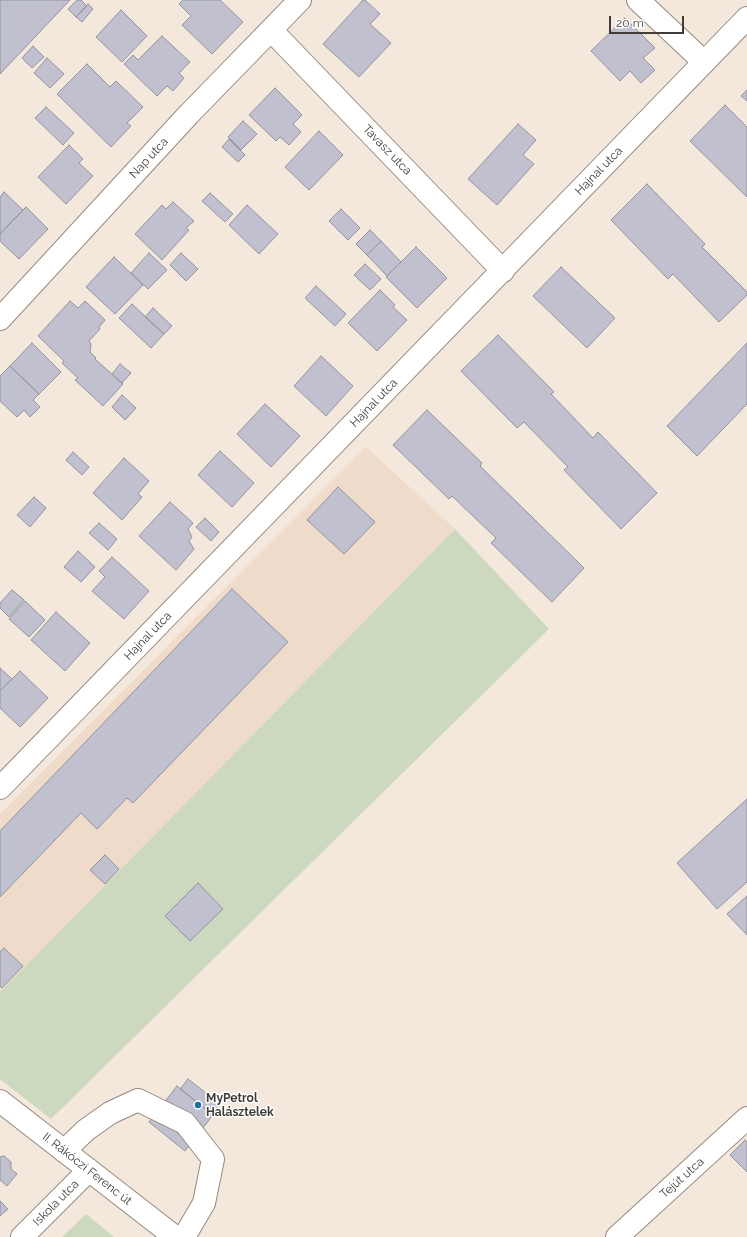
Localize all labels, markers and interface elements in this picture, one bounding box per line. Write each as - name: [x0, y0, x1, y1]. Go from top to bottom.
- scale bar: [611, 8, 686, 34]
- text: 20 m: [616, 16, 644, 30]
- street label: Tavasz utca: [360, 122, 414, 178]
- street label: Nap utca: [127, 135, 171, 181]
- street label: Hajnal utca: [572, 144, 626, 198]
- street label: Hajnal utca: [347, 376, 401, 430]
- street label: Hajnal utca: [121, 609, 175, 663]
- place label: MyPetrol Halásztelek: [206, 1091, 274, 1119]
- marker: MyPetrol Halásztelek: [193, 1100, 203, 1110]
- street label: II. Rákóczi Ferenc út: [39, 1130, 135, 1208]
- street label: Tejút utca: [657, 1155, 707, 1201]
- street label: Iskola utca: [30, 1177, 82, 1229]

